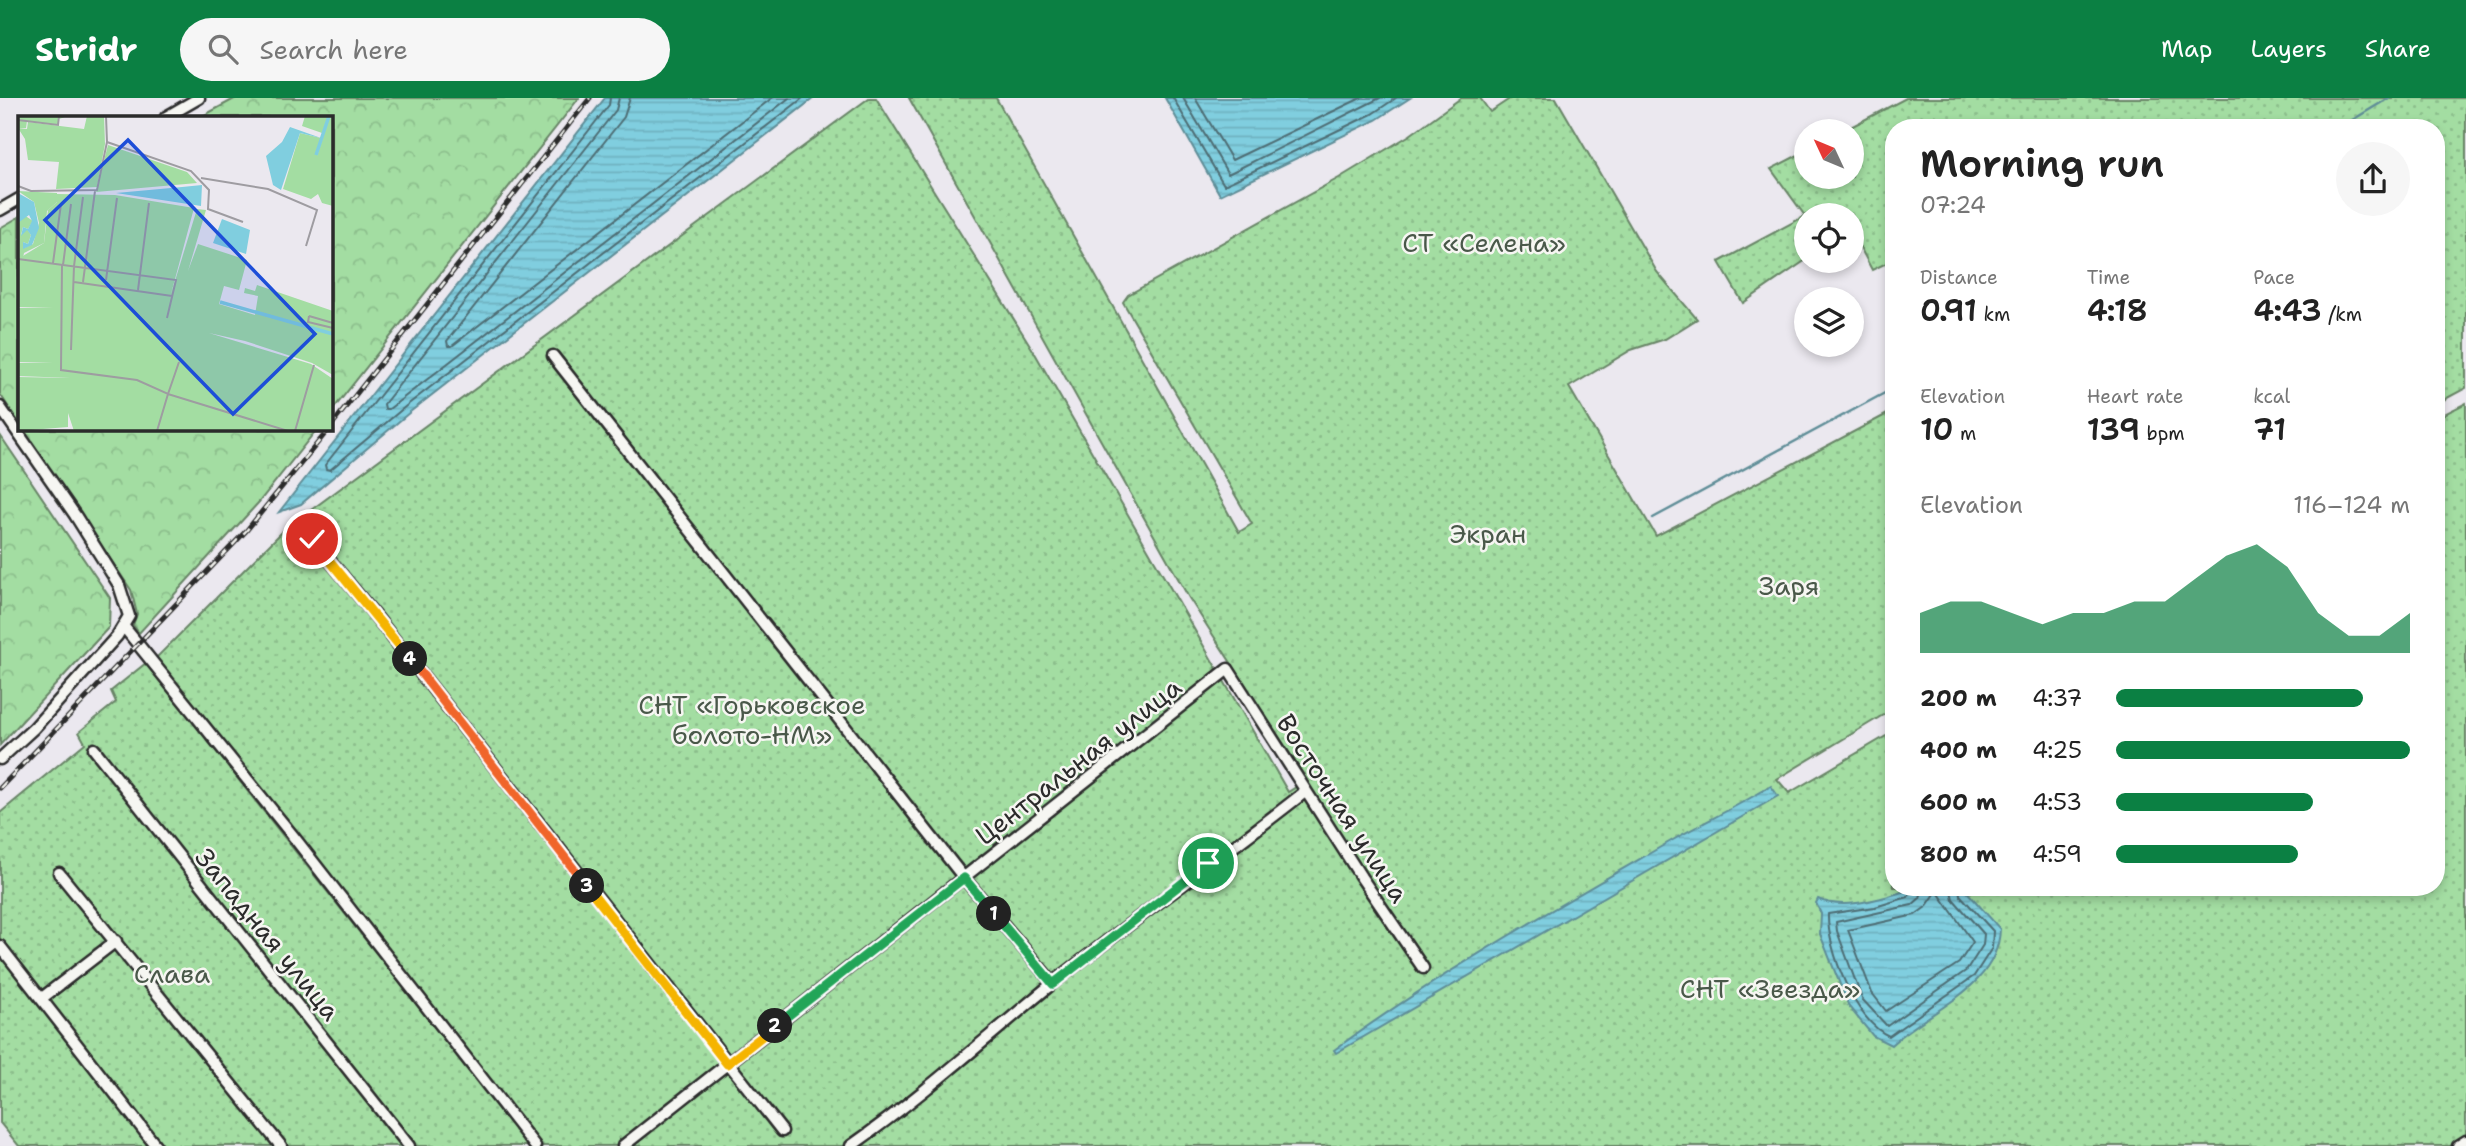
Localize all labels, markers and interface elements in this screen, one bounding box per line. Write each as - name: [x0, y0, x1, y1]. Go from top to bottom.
- search box: [180, 18, 670, 81]
- text: Stridr: [35, 27, 138, 72]
- icon: search: [204, 30, 242, 68]
- text: Search here: [260, 32, 408, 67]
- text: Map: [2161, 33, 2212, 65]
- text: Layers: [2250, 33, 2327, 65]
- text: Share: [2365, 33, 2431, 65]
- inset map: [18, 116, 332, 430]
- north arrow: [1794, 119, 1864, 189]
- map controls: [1794, 119, 1864, 357]
- text: Morning run: [1920, 138, 2164, 189]
- button: share: [2336, 142, 2410, 216]
- text: 07:24: [1920, 190, 1986, 220]
- button: locate: [1794, 203, 1864, 273]
- park label: СТ «Селена»: [1402, 225, 1566, 260]
- text: Distance: [1920, 265, 1998, 290]
- text: Time: [2087, 265, 2130, 290]
- text: Pace: [2253, 265, 2295, 290]
- button: layers: [1794, 287, 1864, 357]
- text: 0.91: [1920, 290, 1977, 331]
- text: 4:18: [2087, 290, 2148, 331]
- text: 4:43: [2253, 290, 2322, 331]
- text: km: [1977, 302, 2010, 327]
- text: /km: [2322, 302, 2362, 327]
- text: Elevation: [1920, 384, 2005, 409]
- text: Heart rate: [2087, 384, 2183, 409]
- text: kcal: [2253, 384, 2290, 409]
- text: 10: [1920, 409, 1953, 450]
- text: 139: [2087, 409, 2140, 450]
- text: 71: [2253, 409, 2286, 450]
- text: m: [1953, 421, 1976, 446]
- text: bpm: [2140, 421, 2185, 446]
- text: Elevation: [1920, 490, 2023, 520]
- text: 116–124 m: [2293, 490, 2410, 520]
- pin: [282, 509, 342, 569]
- park label: Экран: [1450, 516, 1526, 551]
- icon: check: [293, 520, 331, 558]
- park label: Заря: [1759, 568, 1819, 603]
- pin: 4: [392, 642, 428, 676]
- text: 4: [403, 646, 416, 671]
- street label: Центральная улица: [968, 669, 1188, 853]
- text: 200 m: [1920, 683, 1997, 713]
- text: 4:37: [2032, 683, 2082, 713]
- park label: СНТ «Горьковское болото-НМ»: [638, 687, 866, 752]
- street label: Восточная улица: [1269, 707, 1417, 909]
- text: 400 m: [1920, 735, 1997, 765]
- text: 4:25: [2032, 735, 2082, 765]
- text: 600 m: [1920, 787, 1997, 817]
- text: 4:53: [2032, 787, 2082, 817]
- pin: [1178, 833, 1238, 893]
- text: 800 m: [1920, 839, 1997, 869]
- text: 4:59: [2032, 839, 2082, 869]
- street label: Западная улица: [188, 840, 348, 1028]
- icon: arrive: [1189, 844, 1227, 882]
- pin: 3: [570, 868, 604, 904]
- text: 3: [580, 873, 593, 898]
- pin: 1: [976, 896, 1012, 932]
- text: 1: [989, 901, 998, 926]
- park label: Слава: [134, 956, 210, 991]
- park label: СНТ «Звезда»: [1680, 971, 1860, 1006]
- pin: 2: [758, 1009, 792, 1044]
- text: 2: [768, 1013, 781, 1038]

